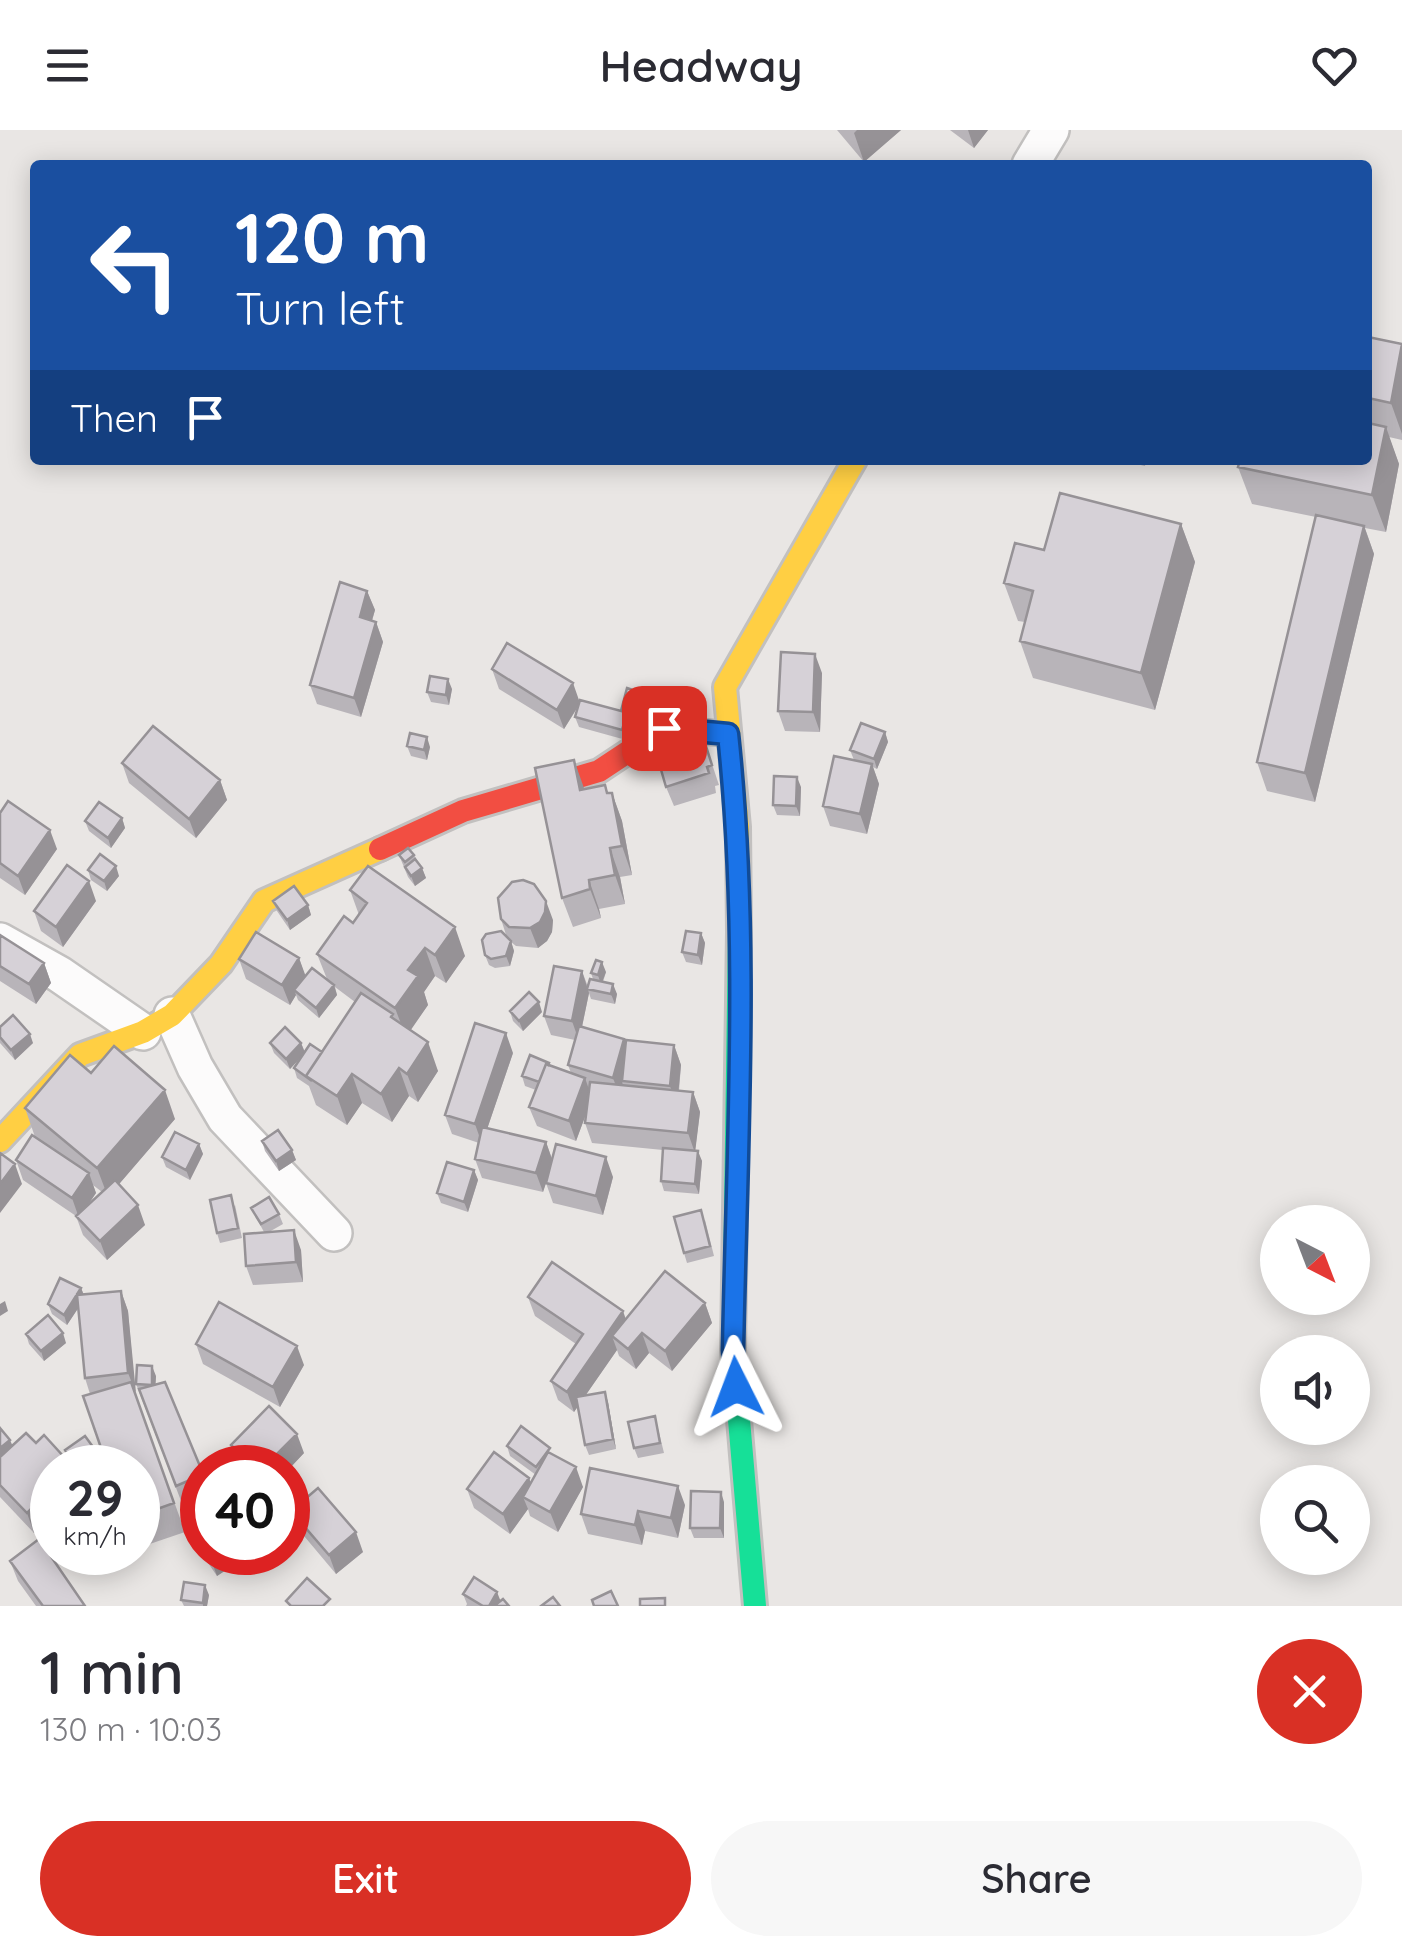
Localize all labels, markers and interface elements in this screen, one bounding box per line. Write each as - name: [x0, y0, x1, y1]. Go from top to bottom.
- text: Headway: [599, 37, 803, 93]
- icon: menu: [40, 38, 95, 93]
- icon: heart: [1307, 38, 1362, 93]
- text: 120 m: [235, 193, 429, 281]
- icon: left: [70, 200, 200, 330]
- text: Turn left: [235, 280, 405, 336]
- icon: arrive: [178, 390, 233, 445]
- text: Then: [70, 394, 158, 442]
- pin: [622, 686, 707, 771]
- icon: arrive: [637, 701, 692, 756]
- north arrow: [1260, 1205, 1370, 1315]
- map controls: [1260, 1205, 1370, 1575]
- position arrow: [684, 1335, 788, 1439]
- button: sound: [1260, 1335, 1370, 1445]
- speed limit sign: 40: [180, 1445, 310, 1575]
- button: search: [1260, 1465, 1370, 1575]
- text: 29: [67, 1466, 123, 1529]
- text: km/h: [63, 1520, 127, 1551]
- text: 1 min: [40, 1634, 184, 1709]
- button: close: [1257, 1639, 1362, 1744]
- text: 130 m · 10:03: [40, 1709, 222, 1749]
- button: Exit: [40, 1821, 691, 1936]
- button: Share: [711, 1821, 1362, 1936]

